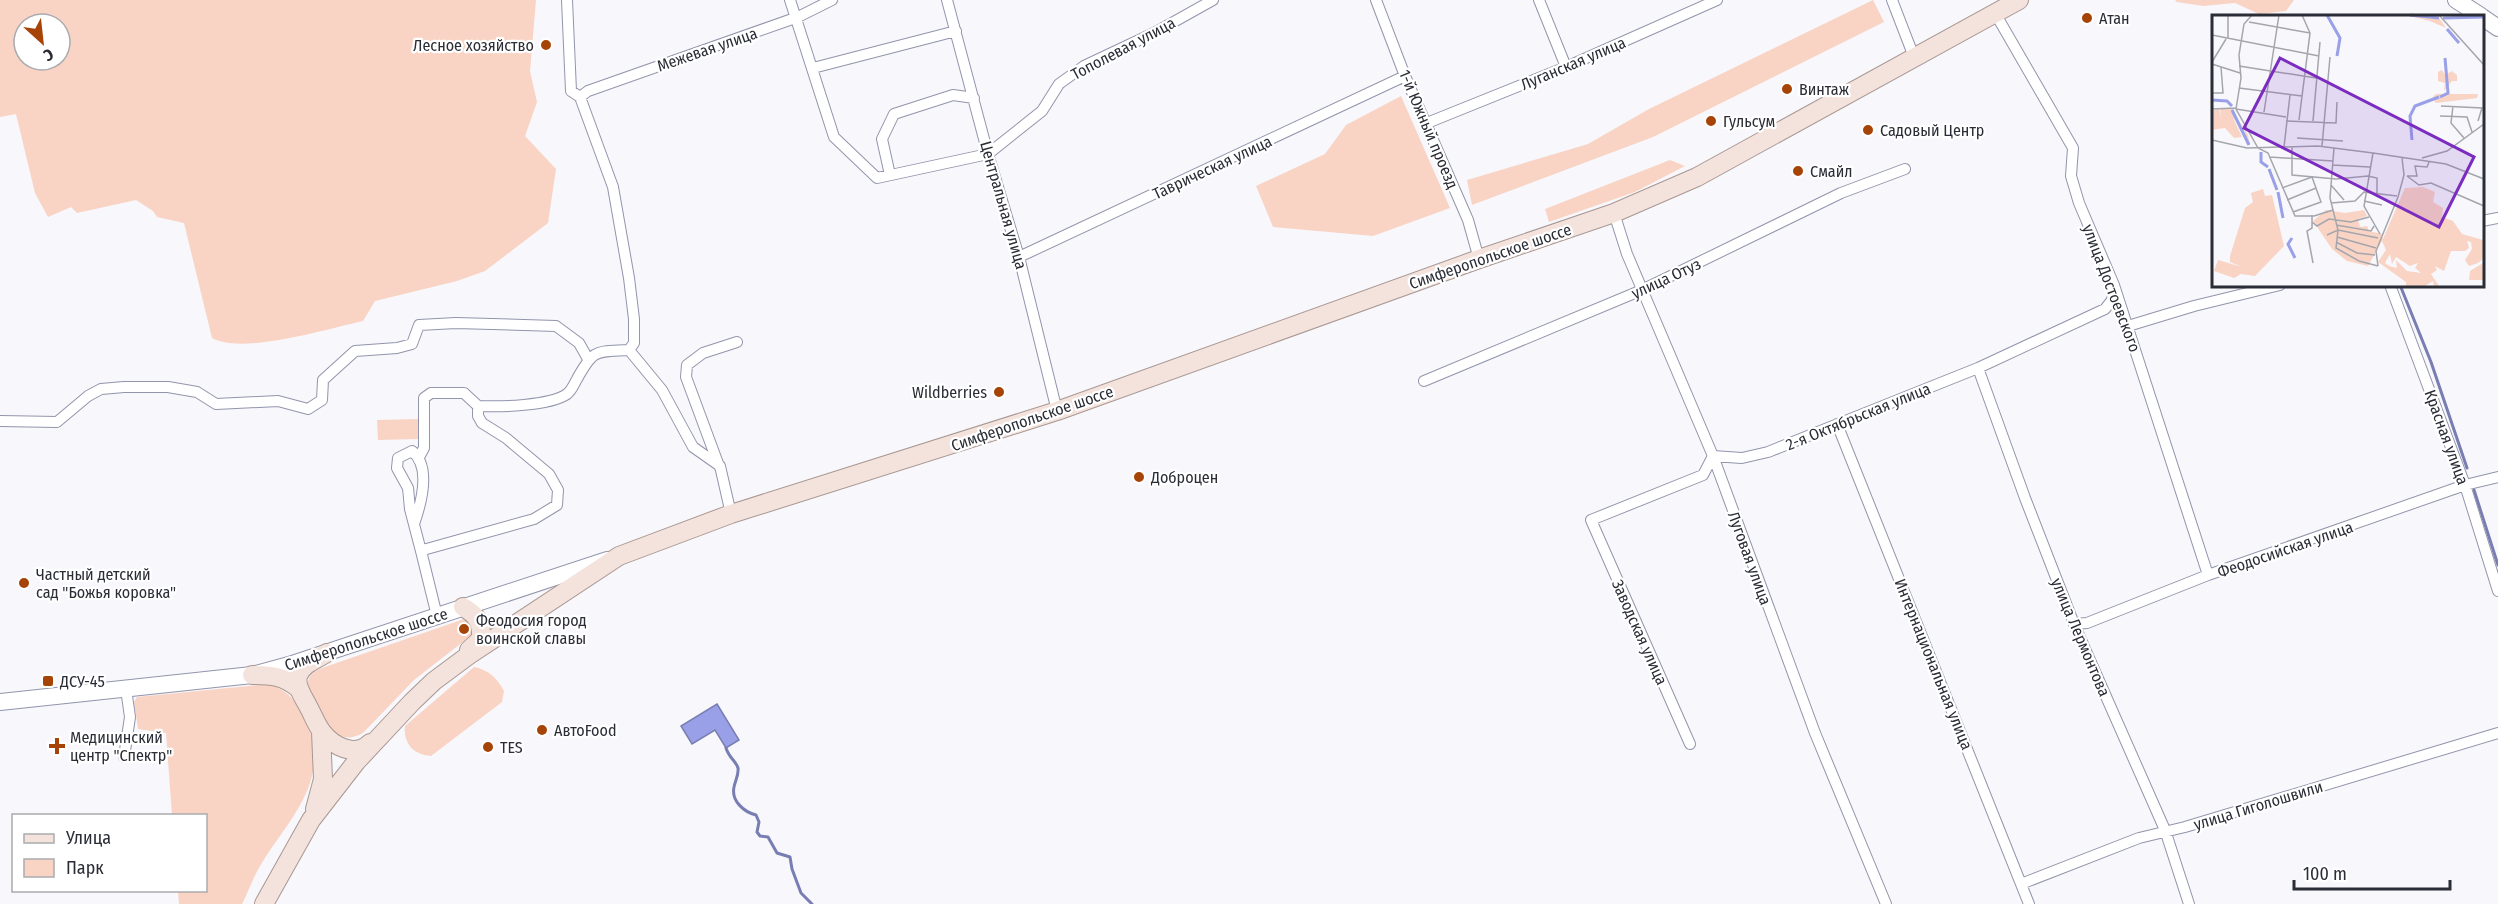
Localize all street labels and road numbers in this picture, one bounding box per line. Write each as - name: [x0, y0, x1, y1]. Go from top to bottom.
- street label: Тополевая улица: [1068, 13, 1179, 84]
- street label: Межевая улица: [655, 23, 760, 75]
- street label: Луганская улица: [1518, 33, 1629, 94]
- street label: 1-й Южный проезд: [1395, 67, 1462, 191]
- street label: Таврическая улица: [1150, 131, 1275, 203]
- street label: Центральная улица: [976, 139, 1031, 272]
- street label: Симферопольское шоссе: [1407, 220, 1574, 293]
- street label: улица Достоевского: [2078, 222, 2145, 355]
- street label: улица Отуз: [1628, 254, 1704, 303]
- street label: 2-я Октябрьская улица: [1783, 379, 1933, 454]
- street label: Симферопольское шоссе: [949, 382, 1116, 455]
- street label: Красная улица: [2421, 387, 2473, 487]
- street label: Луговая улица: [1724, 509, 1775, 608]
- street label: Феодосийская улица: [2215, 517, 2356, 582]
- street label: улица Лермонтова: [2047, 575, 2114, 699]
- street label: Интернациональная улица: [1890, 576, 1977, 753]
- street label: Заводская улица: [1608, 577, 1671, 688]
- street label: Симферопольское шоссе: [282, 604, 450, 675]
- street label: улица Гиголошвили: [2191, 777, 2325, 834]

